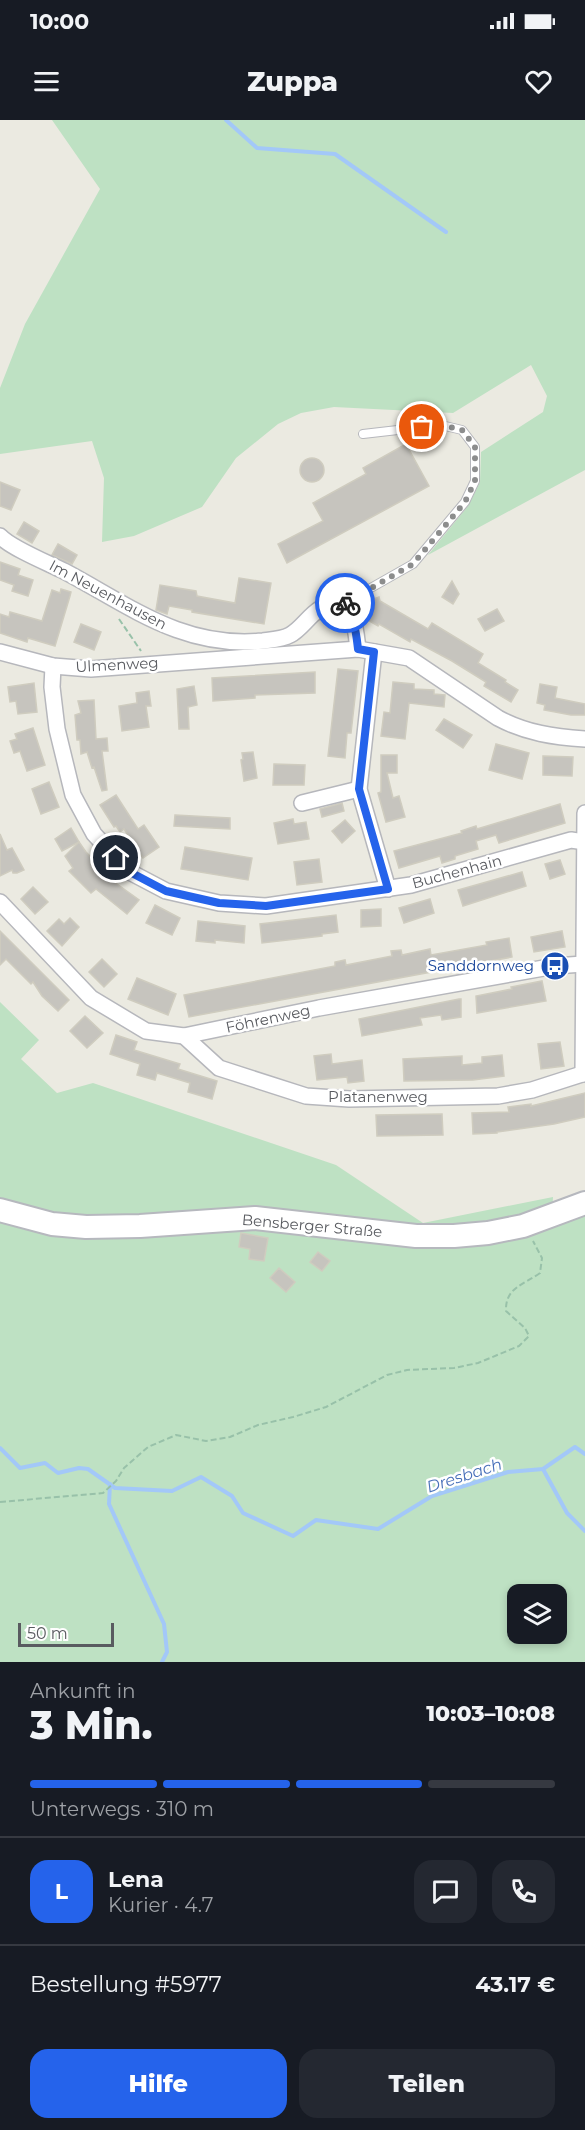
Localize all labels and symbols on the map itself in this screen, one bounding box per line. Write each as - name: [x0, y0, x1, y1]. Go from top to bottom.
- pin: [396, 401, 447, 452]
- street label: Im Neuenhausen: [46, 556, 170, 634]
- courier: [315, 573, 375, 633]
- street label: Ulmenweg: [75, 653, 159, 676]
- pin: [90, 832, 141, 883]
- street label: Buchenhain: [410, 850, 504, 893]
- bus stop icon: Sanddornweg: [539, 950, 571, 982]
- place label: Sanddornweg: [428, 956, 534, 975]
- street label: Föhrenweg: [224, 1000, 312, 1037]
- street label: Platanenweg: [328, 1087, 428, 1106]
- street label: Bensberger Straße: [241, 1210, 383, 1241]
- water label: Dresbach: [424, 1454, 504, 1497]
- scale bar: [18, 1620, 114, 1648]

